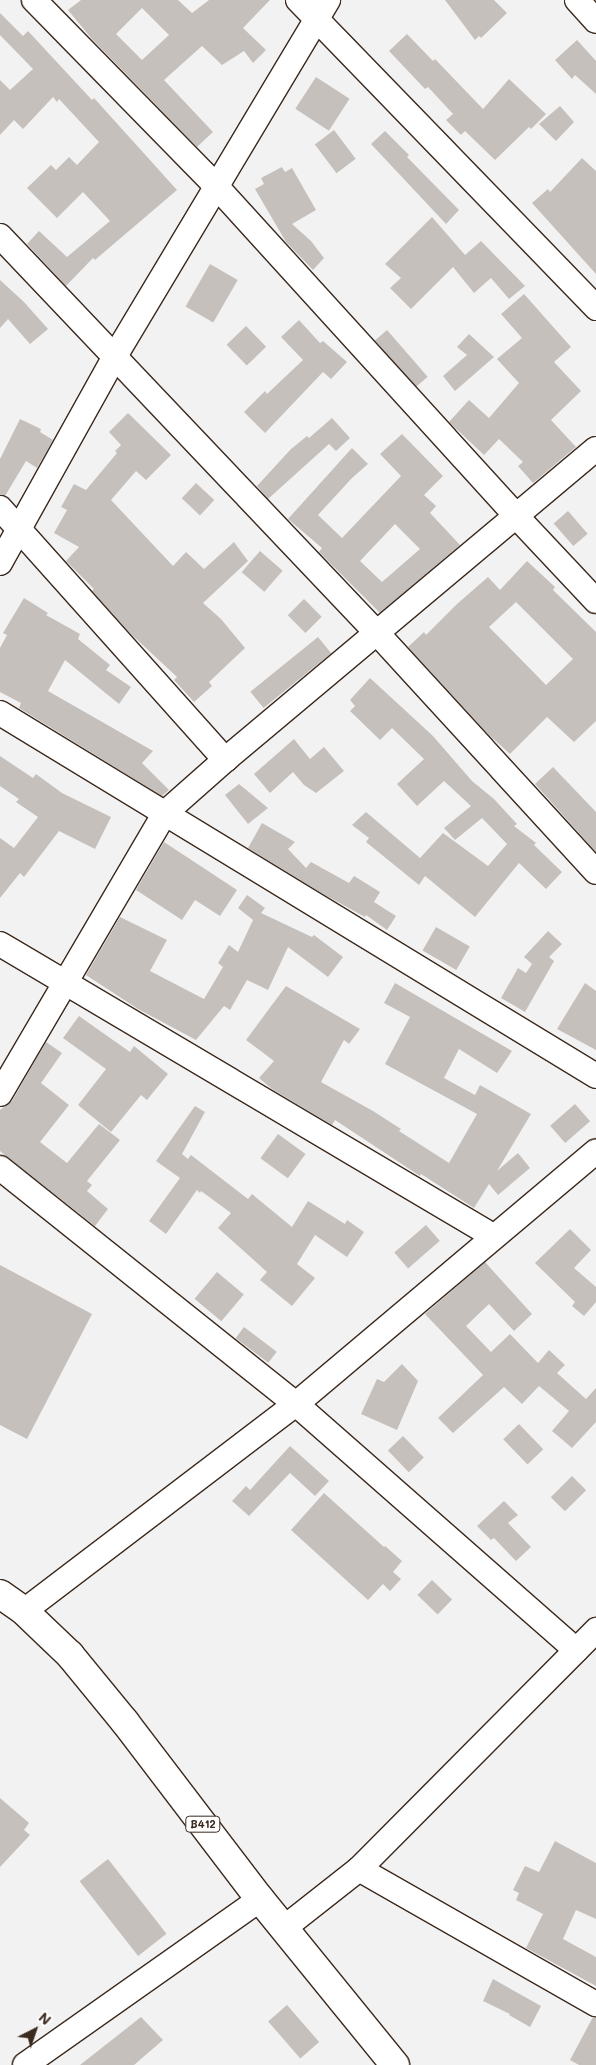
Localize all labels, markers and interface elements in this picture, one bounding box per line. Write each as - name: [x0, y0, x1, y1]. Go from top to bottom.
- road number: B412: [184, 1816, 222, 1832]
- north arrow: [10, 2005, 60, 2055]
- text: N: [35, 2008, 55, 2029]

